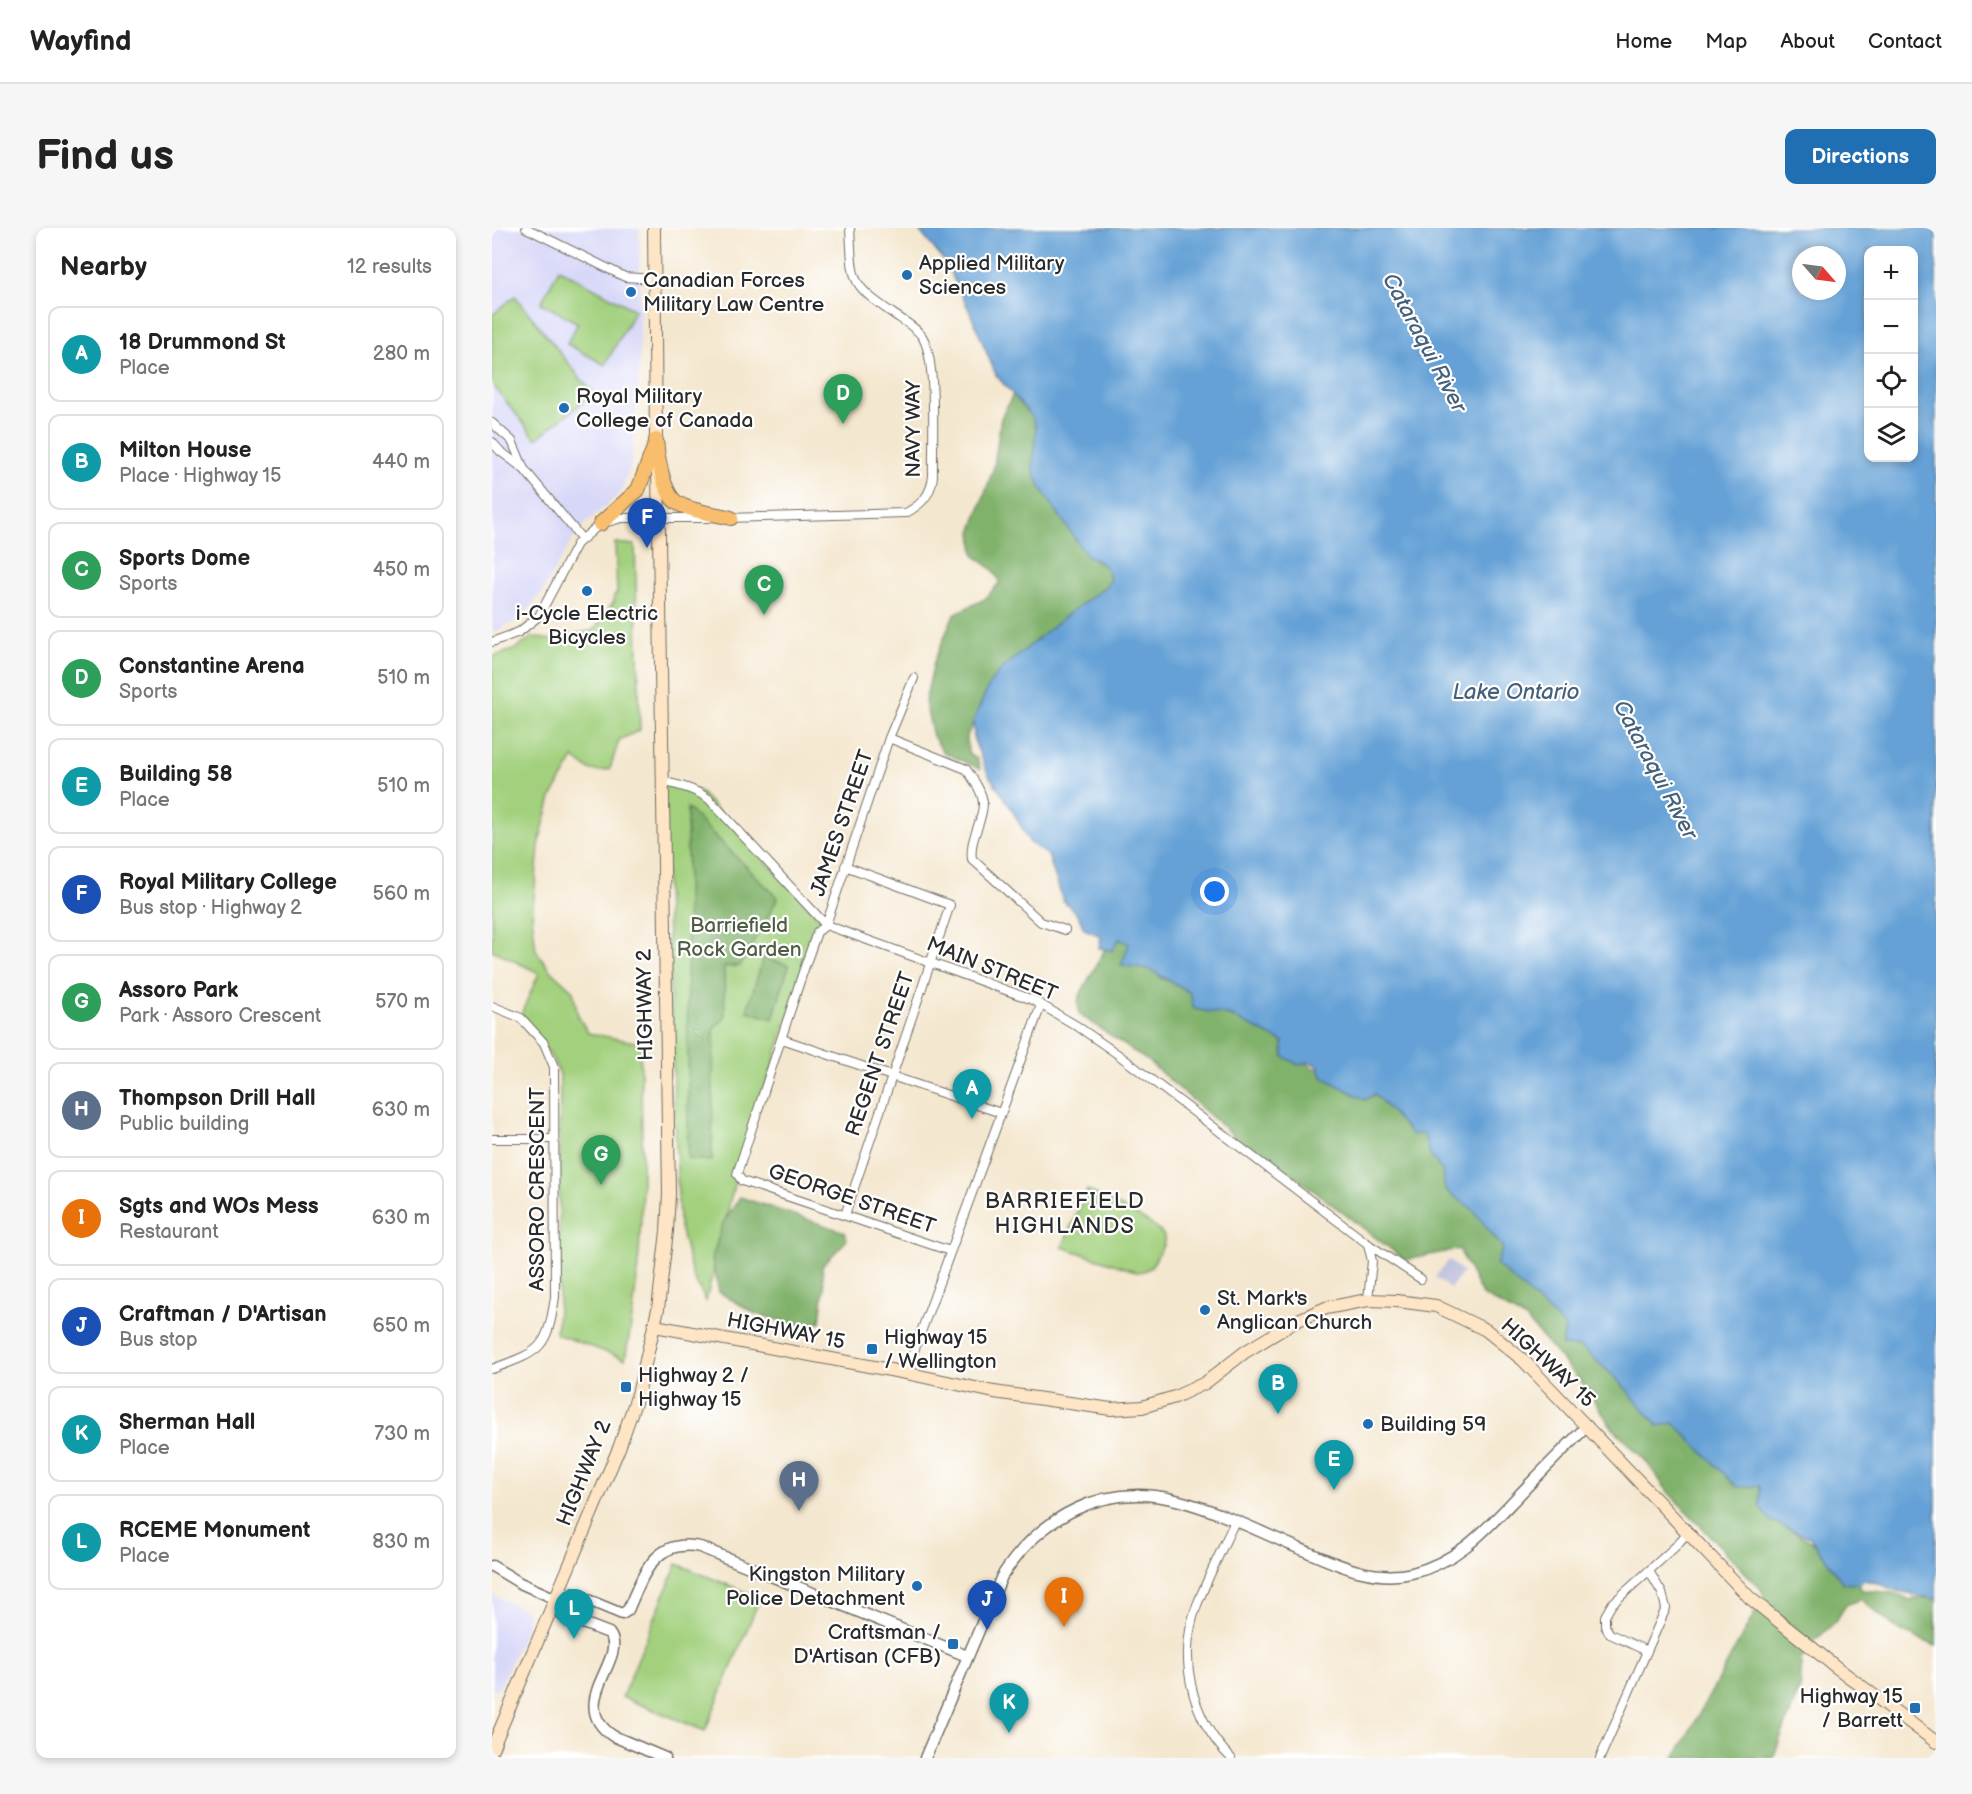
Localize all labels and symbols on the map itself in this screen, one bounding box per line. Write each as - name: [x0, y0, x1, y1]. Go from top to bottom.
- north arrow: [1792, 246, 1846, 300]
- place label: Applied Military Sciences: [919, 251, 1065, 300]
- place label: Canadian Forces Military Law Centre: [643, 268, 824, 317]
- marker: Applied Military Sciences: [900, 268, 914, 282]
- water label: Cataraqui River: [1376, 269, 1473, 419]
- marker: Canadian Forces Military Law Centre: [624, 285, 638, 299]
- pin: D: [824, 374, 862, 424]
- street label: NAVY WAY: [901, 380, 926, 478]
- place label: Royal Military College of Canada: [576, 384, 753, 433]
- marker: Royal Military College of Canada: [557, 401, 571, 415]
- pin: F: [628, 498, 666, 548]
- pin: C: [744, 566, 784, 615]
- marker: i-Cycle Electric Bicycles: [580, 584, 594, 598]
- place label: i-Cycle Electric Bicycles: [516, 601, 658, 650]
- water label: Lake Ontario: [1452, 679, 1580, 706]
- water label: Cataraqui River: [1607, 696, 1704, 846]
- street label: JAMES STREET: [805, 746, 879, 899]
- your location: [1200, 877, 1229, 906]
- park label: Barriefield Rock Garden: [676, 913, 802, 962]
- street label: MAIN STREET: [923, 931, 1061, 1007]
- street label: HIGHWAY 2: [632, 948, 658, 1061]
- street label: REGENT STREET: [840, 968, 920, 1139]
- pin: A: [952, 1070, 992, 1119]
- street label: ASSORO CRESCENT: [525, 1086, 550, 1291]
- pin: G: [582, 1136, 620, 1185]
- street label: GEORGE STREET: [765, 1159, 939, 1239]
- district label: BARRIEFIELD HIGHLANDS: [985, 1188, 1145, 1240]
- place label: St. Mark's Anglican Church: [1217, 1286, 1372, 1335]
- marker: St. Mark's Anglican Church: [1198, 1303, 1212, 1317]
- street label: HIGHWAY 15: [725, 1307, 847, 1355]
- street label: HIGHWAY 15: [1496, 1313, 1600, 1413]
- place label: Highway 15 / Wellington: [884, 1325, 997, 1374]
- marker: Highway 15 / Wellington: [865, 1342, 879, 1356]
- place label: Highway 2 / Highway 15: [638, 1363, 749, 1412]
- pin: B: [1258, 1364, 1298, 1414]
- marker: Highway 2 / Highway 15: [619, 1380, 633, 1394]
- place label: Building 59: [1380, 1412, 1486, 1437]
- street label: HIGHWAY 2: [551, 1416, 617, 1530]
- marker: Building 59: [1361, 1417, 1375, 1431]
- pin: E: [1314, 1440, 1354, 1490]
- pin: H: [780, 1462, 818, 1511]
- place label: Kingston Military Police Detachment: [726, 1562, 906, 1611]
- pin: I: [1044, 1578, 1084, 1627]
- marker: Kingston Military Police Detachment: [910, 1579, 924, 1593]
- pin: J: [968, 1580, 1006, 1630]
- pin: L: [554, 1590, 593, 1639]
- place label: Craftsman / D'Artisan (CFB): [793, 1620, 941, 1669]
- marker: Craftsman / D'Artisan (CFB): [946, 1637, 960, 1651]
- pin: K: [990, 1684, 1028, 1733]
- place label: Highway 15 / Barrett: [1799, 1684, 1904, 1733]
- marker: Highway 15 / Barrett: [1908, 1701, 1922, 1715]

